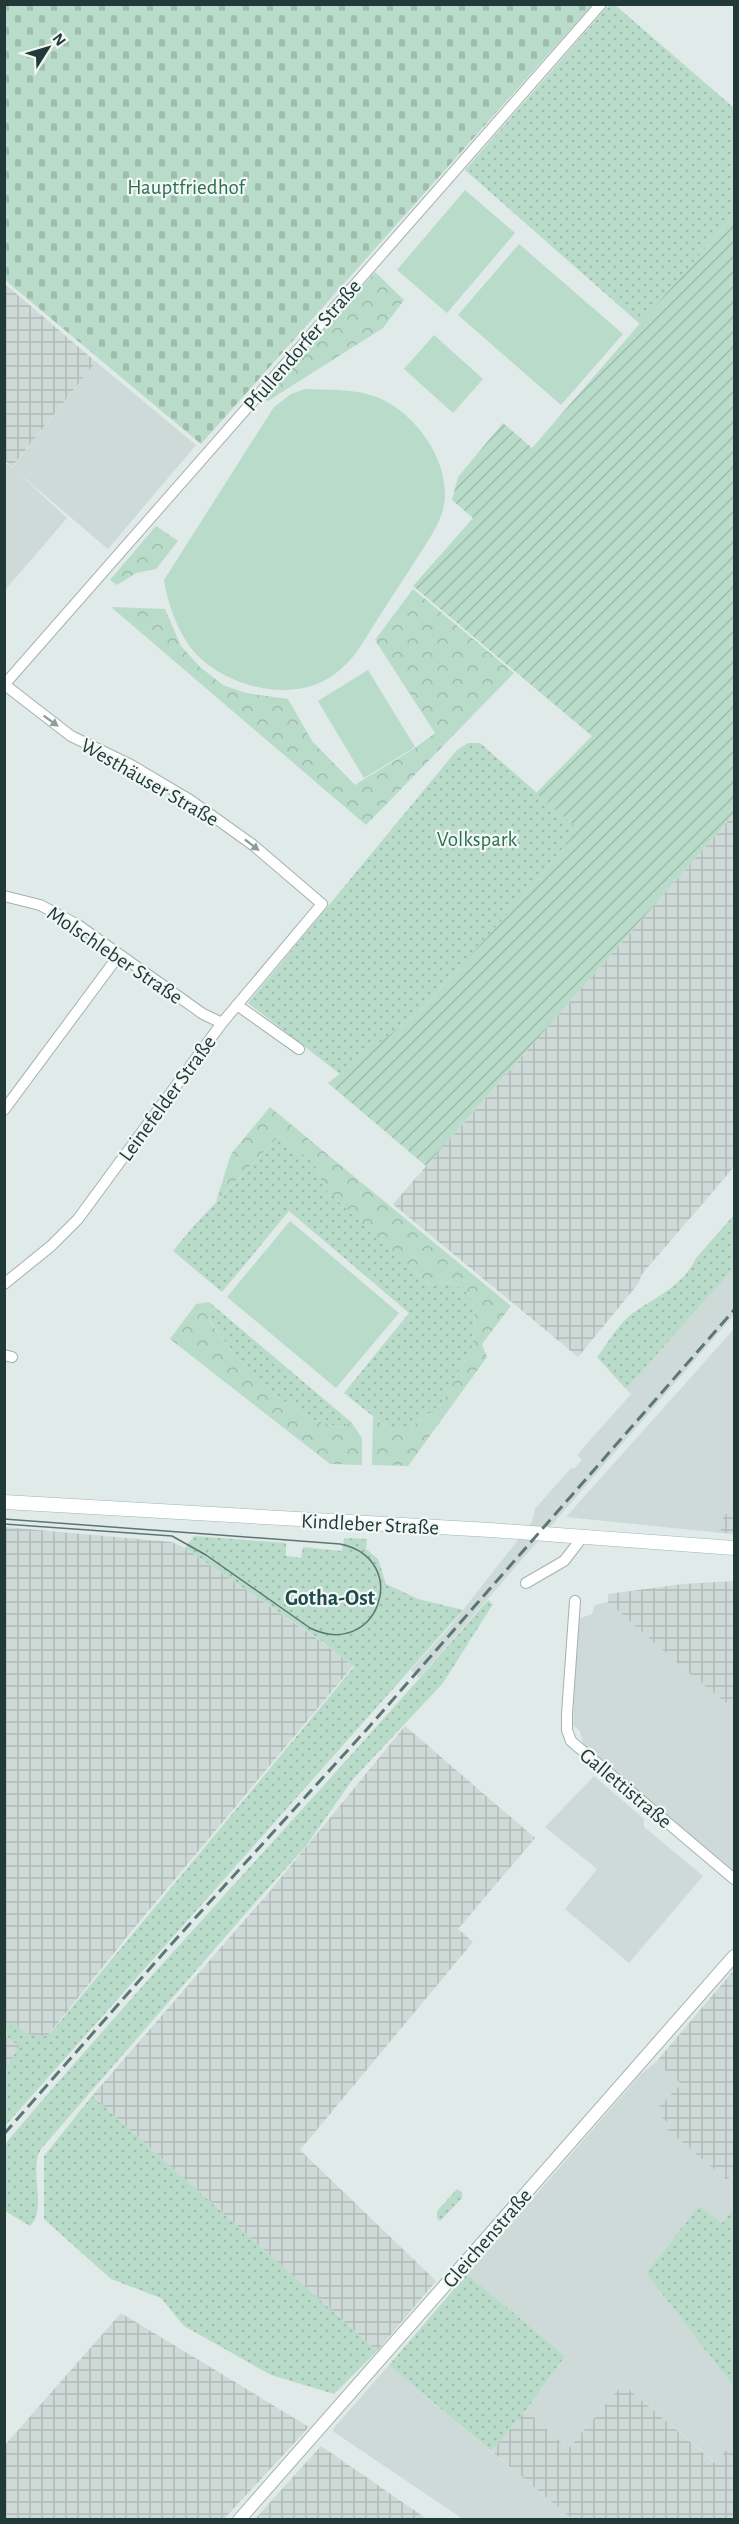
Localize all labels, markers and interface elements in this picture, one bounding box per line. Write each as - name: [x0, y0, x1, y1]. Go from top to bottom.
- north arrow: [18, 18, 78, 78]
- text: N: [49, 30, 69, 49]
- park label: Hauptfriedhof: [127, 177, 246, 198]
- street label: Pfullendorfer Straße: [240, 276, 365, 415]
- one-way arrow: [42, 715, 58, 727]
- street label: Westhäuser Straße: [77, 735, 222, 830]
- park label: Volkspark: [437, 829, 518, 850]
- one-way arrow: [244, 839, 260, 851]
- street label: Molschleber Straße: [43, 902, 186, 1008]
- street label: Leinefelder Straße: [115, 1032, 220, 1165]
- street label: Kindleber Straße: [300, 1510, 439, 1539]
- district label: Gotha-Ost: [285, 1587, 376, 1609]
- street label: Gallettistraße: [576, 1744, 676, 1833]
- street label: Gleichenstraße: [439, 2185, 536, 2292]

